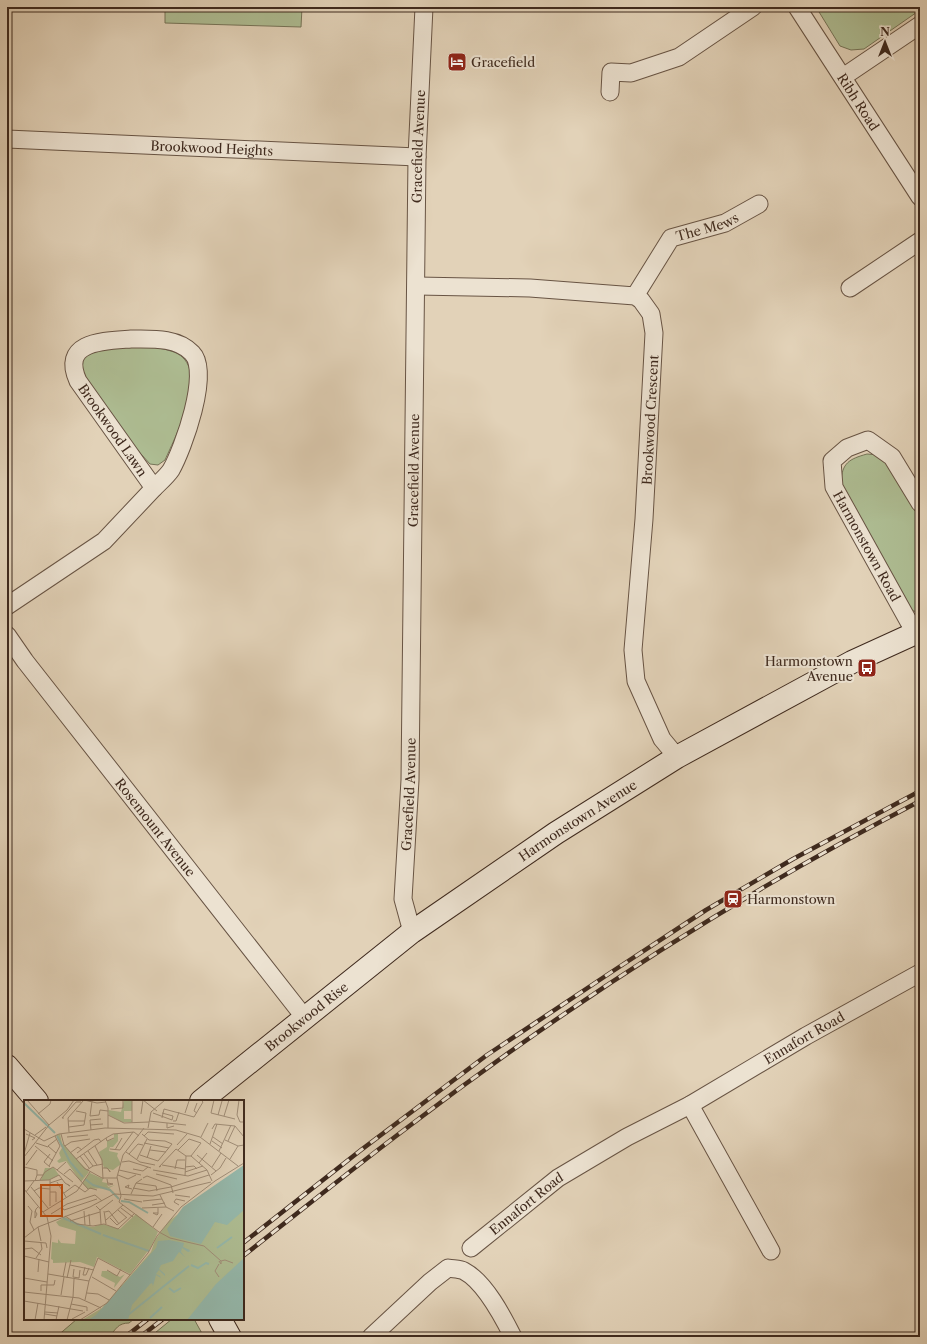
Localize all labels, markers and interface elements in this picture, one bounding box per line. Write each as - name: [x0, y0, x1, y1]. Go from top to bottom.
- north arrow: [865, 22, 905, 62]
- text: N: [880, 25, 890, 39]
- hotel icon: Gracefield: [446, 51, 468, 73]
- place label: Gracefield: [471, 54, 535, 70]
- street label: Ribh Road: [834, 70, 883, 134]
- street label: Gracefield Avenue: [408, 89, 428, 203]
- street label: Brookwood Heights: [150, 137, 274, 159]
- street label: The Mews: [674, 209, 741, 244]
- street label: Brookwood Crescent: [639, 354, 661, 486]
- street label: Brookwood Lawn: [75, 381, 151, 479]
- street label: Gracefield Avenue: [405, 414, 422, 527]
- street label: Harmonstown Road: [830, 488, 904, 604]
- place label: Harmonstown Avenue: [765, 653, 853, 684]
- bus stop icon: Harmonstown Avenue: [856, 657, 878, 679]
- street label: Gracefield Avenue: [398, 738, 418, 851]
- street label: Rosemount Avenue: [112, 775, 199, 880]
- street label: Harmonstown Avenue: [515, 776, 640, 864]
- station icon: Harmonstown: [722, 888, 744, 910]
- place label: Harmonstown: [747, 891, 835, 907]
- street label: Brookwood Rise: [262, 979, 351, 1055]
- street label: Ennafort Road: [761, 1008, 847, 1067]
- inset map: [24, 1100, 244, 1320]
- street label: Ennafort Road: [486, 1169, 566, 1238]

